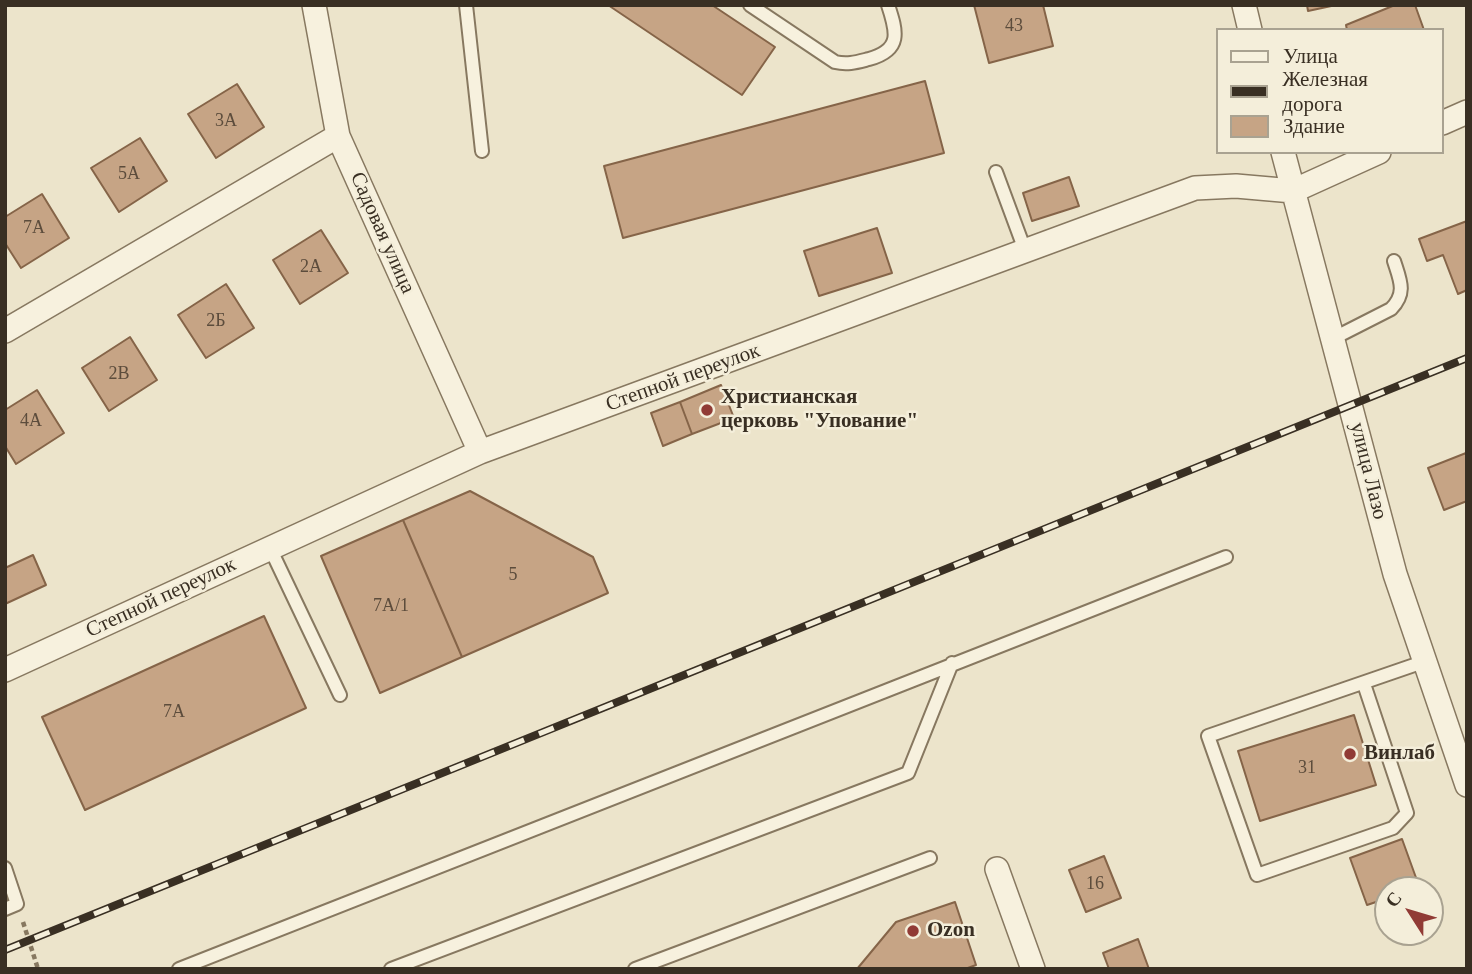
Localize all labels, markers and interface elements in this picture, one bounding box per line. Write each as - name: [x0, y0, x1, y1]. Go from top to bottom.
- house number: 43: [1005, 15, 1023, 37]
- legend: [1216, 28, 1444, 154]
- text: Улица: [1283, 44, 1338, 68]
- text: Железная дорога: [1282, 67, 1368, 116]
- house number: 3А: [215, 110, 237, 132]
- text: Здание: [1283, 114, 1345, 138]
- house number: 5А: [118, 163, 140, 185]
- street label: Садовая улица: [344, 168, 420, 298]
- house number: 7А: [23, 217, 45, 239]
- house number: 2А: [300, 256, 322, 278]
- house number: 2Б: [206, 310, 226, 332]
- street label: Степной переулок: [602, 338, 764, 418]
- house number: 2В: [108, 363, 130, 385]
- place label: Христианская церковь "Упование": [721, 385, 918, 435]
- marker: Христианская церковь "Упование": [699, 402, 715, 418]
- house number: 4А: [20, 410, 42, 432]
- street label: улица Лазо: [1344, 420, 1392, 522]
- street label: Степной переулок: [82, 552, 240, 644]
- house number: 5: [509, 564, 518, 586]
- house number: 7А/1: [373, 595, 409, 617]
- house number: 7А: [163, 701, 185, 723]
- place label: Винлаб: [1364, 741, 1435, 767]
- marker: Винлаб: [1342, 746, 1358, 762]
- house number: 31: [1298, 757, 1316, 779]
- house number: 16: [1086, 873, 1104, 895]
- north arrow: [1374, 876, 1444, 946]
- text: С: [1381, 887, 1406, 911]
- place label: Ozon: [927, 918, 975, 944]
- marker: Ozon: [905, 923, 921, 939]

